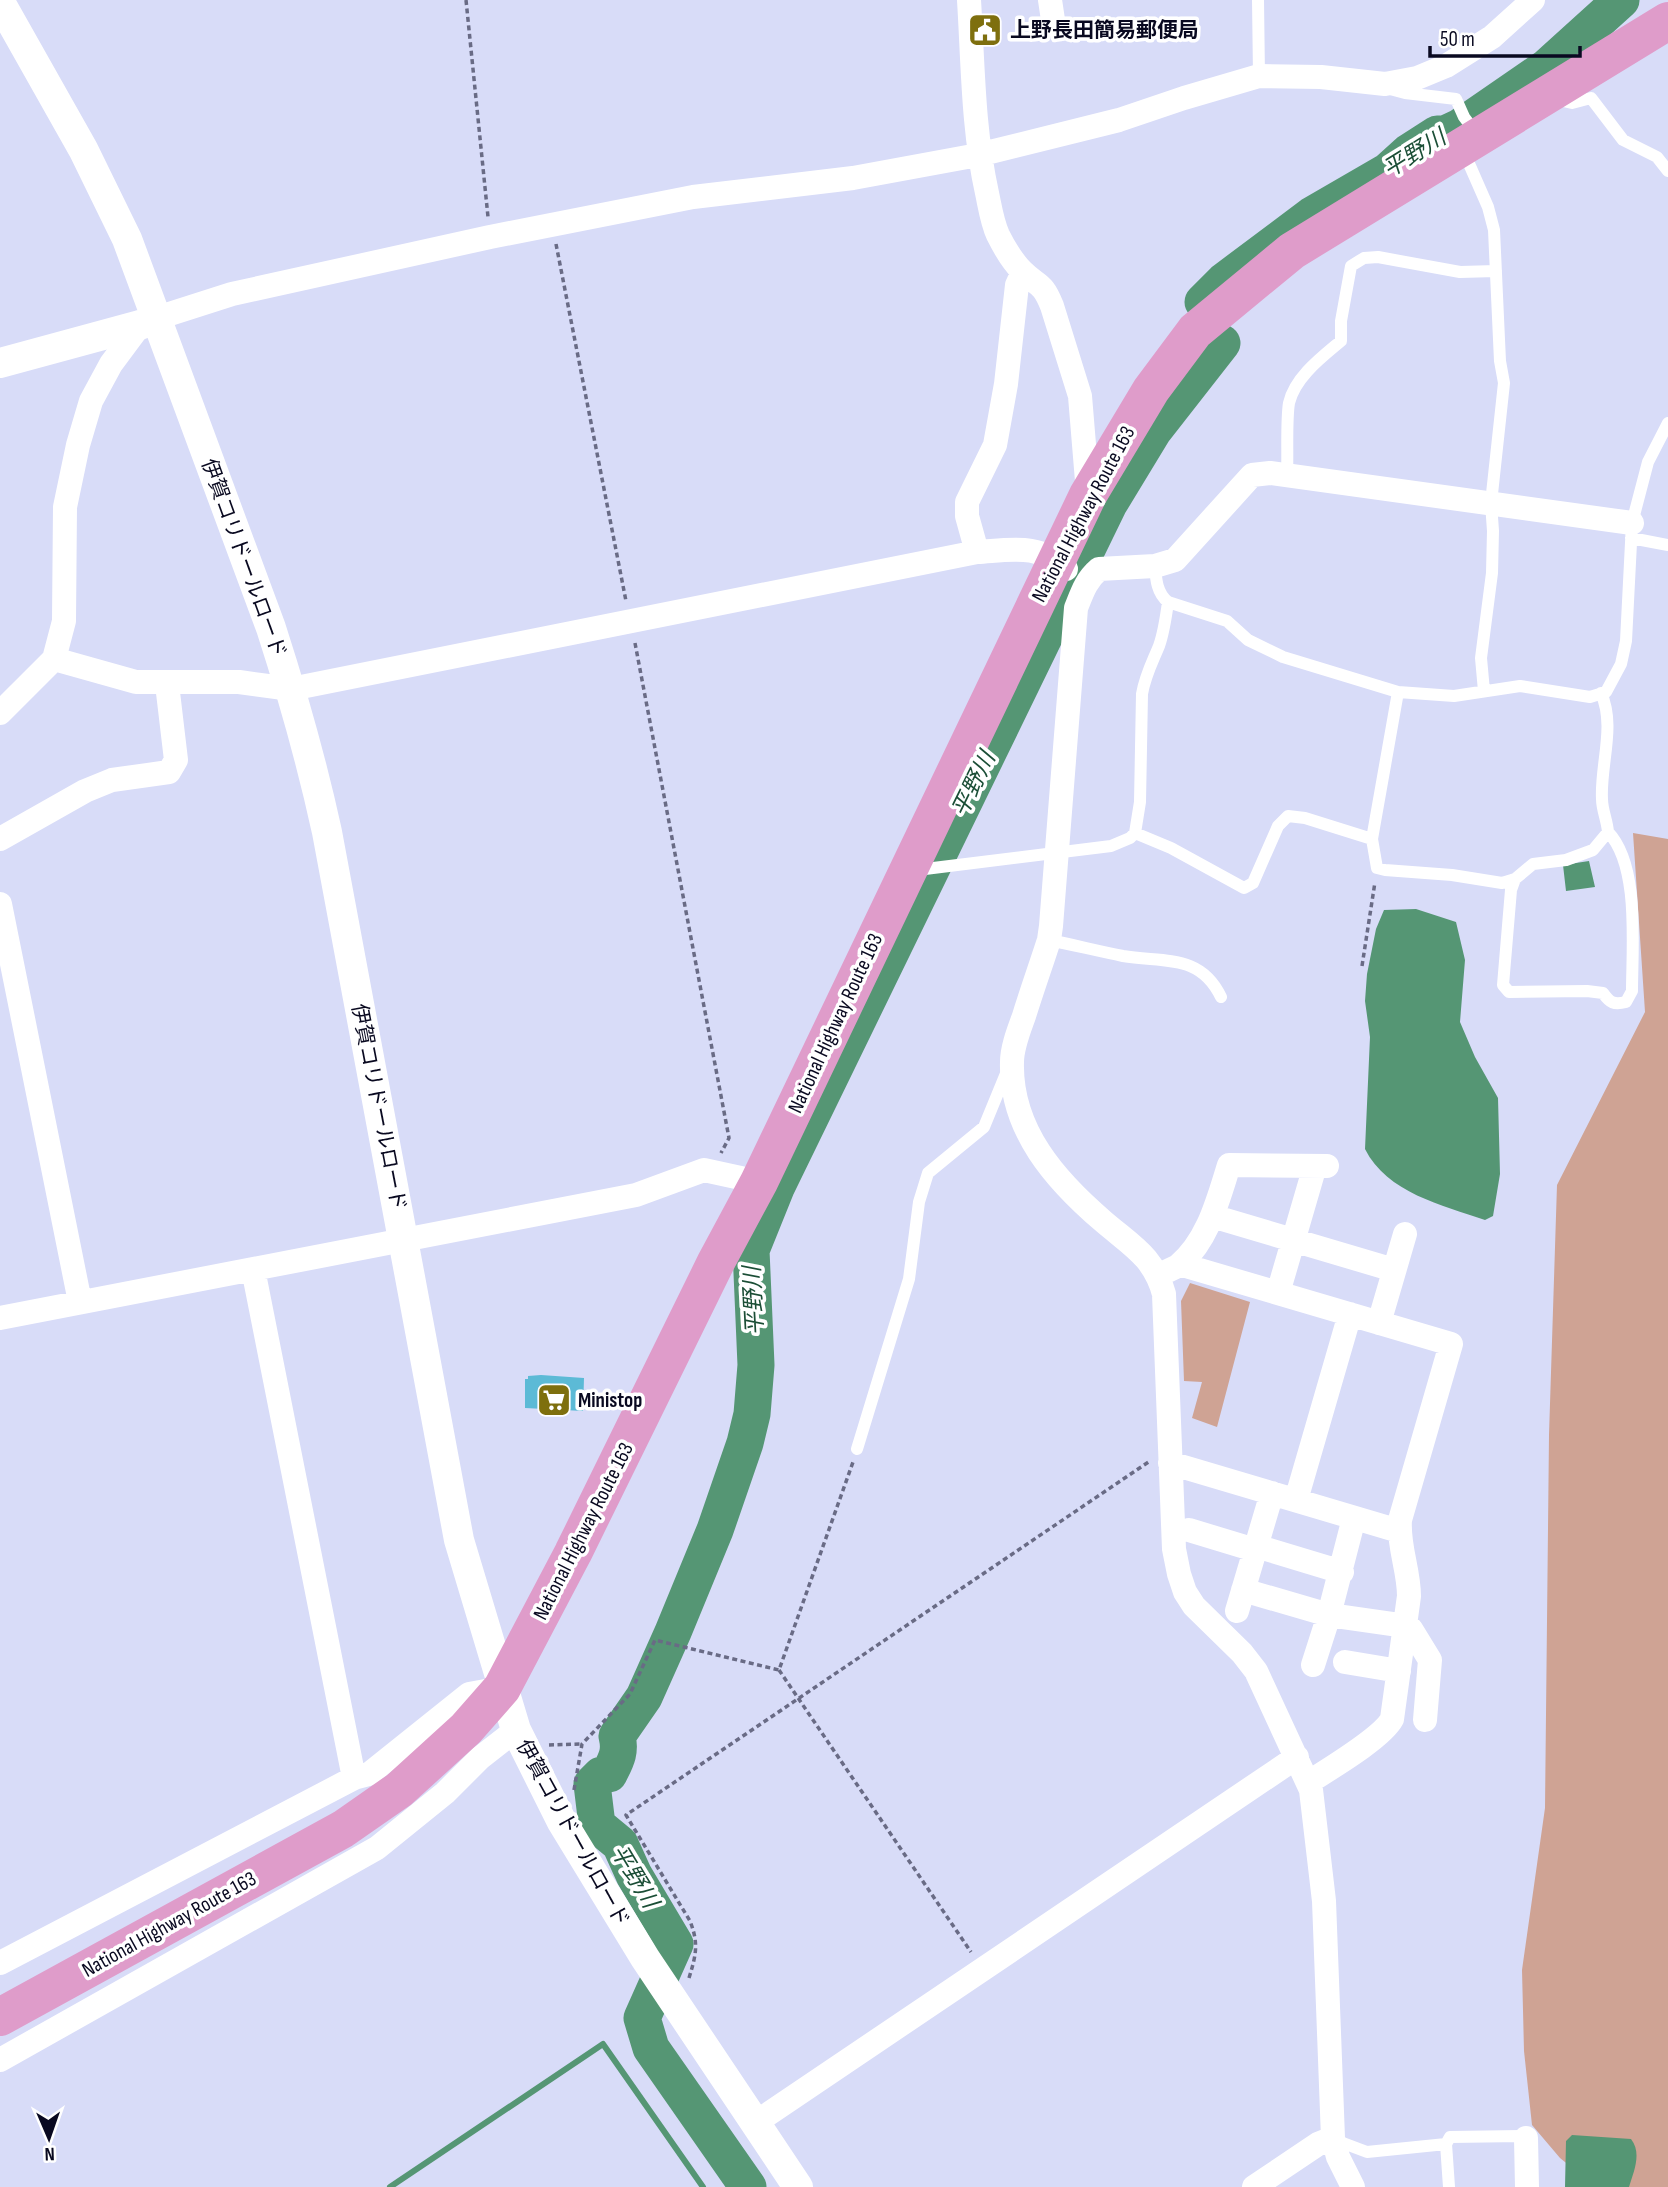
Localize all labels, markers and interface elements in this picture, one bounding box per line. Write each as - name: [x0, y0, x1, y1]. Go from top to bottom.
- public building icon: 上野長田簡易郵便局: [966, 11, 1004, 49]
- scale bar: [1430, 14, 1580, 58]
- place label: 上野長田簡易郵便局: [1010, 18, 1199, 43]
- text: 50 m: [1440, 27, 1475, 52]
- water label: 平野川: [1378, 122, 1454, 184]
- street label: National Highway Route 163: [1027, 422, 1140, 606]
- street label: 伊賀コリドールロード: [196, 455, 291, 661]
- water label: 平野川: [946, 745, 1003, 822]
- street label: National Highway Route 163: [783, 929, 888, 1117]
- street label: 伊賀コリドールロード: [346, 1002, 411, 1213]
- water label: 平野川: [738, 1263, 770, 1336]
- supermarket icon: Ministop: [535, 1381, 573, 1419]
- place label: Ministop: [578, 1388, 642, 1413]
- street label: National Highway Route 163: [528, 1439, 639, 1624]
- street label: 伊賀コリドールロード: [511, 1735, 634, 1931]
- water label: 平野川: [604, 1840, 665, 1916]
- street label: National Highway Route 163: [78, 1866, 261, 1983]
- north arrow: [14, 2103, 84, 2173]
- text: N: [44, 2142, 55, 2165]

